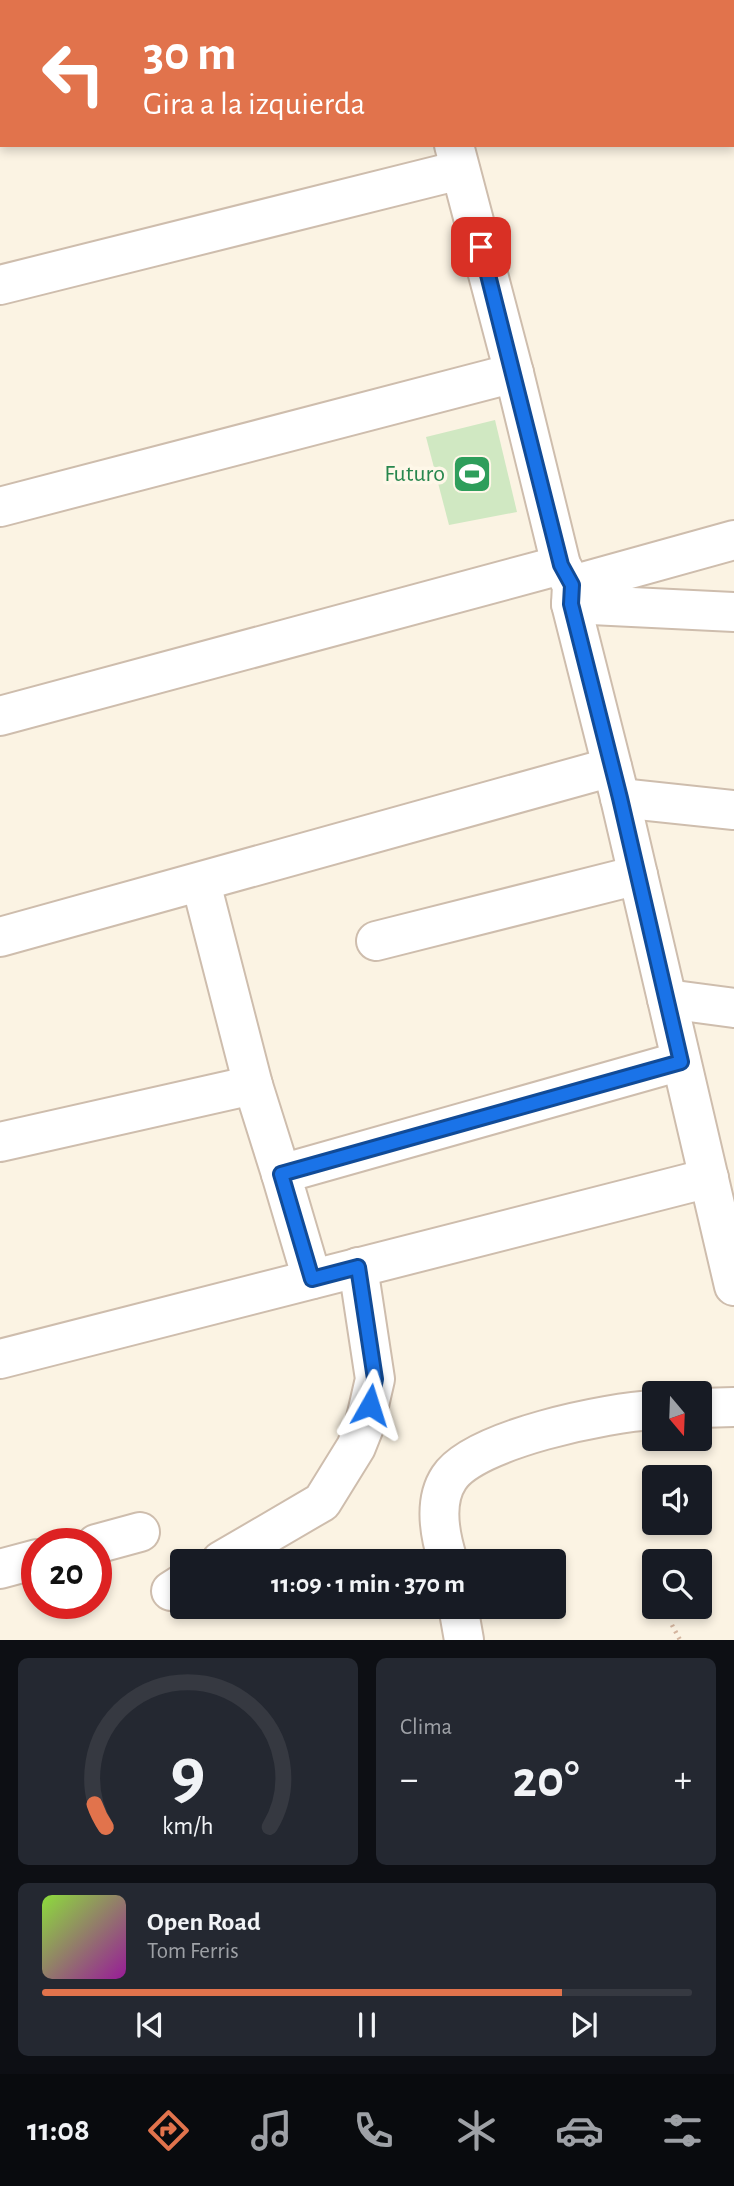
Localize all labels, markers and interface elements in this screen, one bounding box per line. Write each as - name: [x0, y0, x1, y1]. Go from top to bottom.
- icon: left: [28, 28, 119, 119]
- text: 30 m: [143, 30, 237, 79]
- text: Gira a la izquierda: [143, 88, 365, 120]
- pin: [451, 217, 511, 277]
- icon: arrive: [462, 228, 500, 266]
- sports icon: Futuro: [451, 453, 493, 495]
- place label: Futuro: [384, 462, 445, 486]
- position arrow: [333, 1368, 407, 1442]
- north arrow: [642, 1381, 712, 1451]
- map controls: [642, 1381, 712, 1619]
- button: sound: [642, 1465, 712, 1535]
- speed limit sign: 20: [21, 1528, 112, 1619]
- button: search: [642, 1549, 712, 1619]
- text: 11:09 · 1 min · 370 m: [271, 1571, 465, 1597]
- text: Clima: [400, 1716, 452, 1739]
- text: 9: [170, 1740, 206, 1813]
- text: 20°: [513, 1754, 579, 1806]
- text: −: [400, 1761, 418, 1799]
- text: +: [674, 1761, 692, 1799]
- text: km/h: [162, 1814, 214, 1839]
- text: Open Road: [147, 1909, 261, 1935]
- text: Tom Ferris: [147, 1940, 239, 1963]
- icon: previous: [131, 2006, 169, 2044]
- icon: pause: [348, 2006, 386, 2044]
- icon: next: [565, 2006, 603, 2044]
- icon: directions: [144, 2106, 193, 2155]
- icon: music: [247, 2106, 296, 2155]
- icon: phone: [349, 2106, 398, 2155]
- icon: climate: [452, 2106, 501, 2155]
- icon: car: [555, 2106, 604, 2155]
- icon: filters: [658, 2106, 707, 2155]
- text: 11:08: [27, 2114, 90, 2146]

